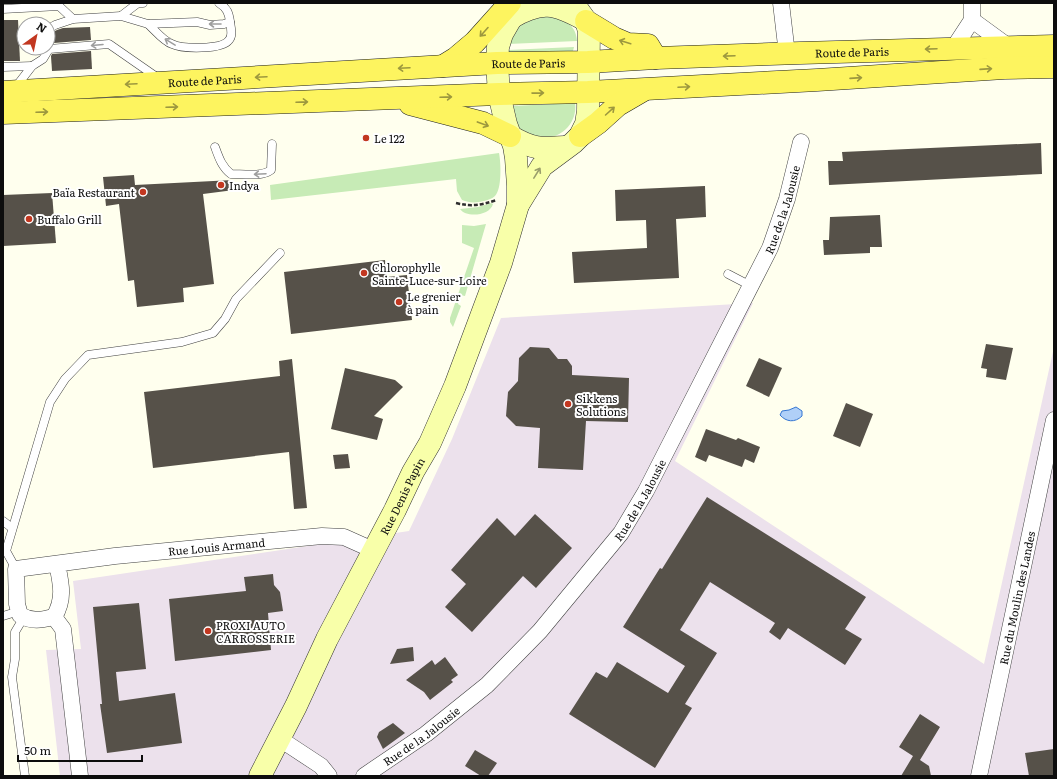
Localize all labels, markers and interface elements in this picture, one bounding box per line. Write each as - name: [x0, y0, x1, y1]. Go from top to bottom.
- north arrow: [16, 16, 56, 56]
- text: N: [34, 18, 50, 36]
- one-way arrow: [209, 20, 222, 28]
- one-way arrow: [479, 26, 488, 37]
- one-way arrow: [164, 37, 176, 45]
- one-way arrow: [619, 38, 632, 45]
- one-way arrow: [91, 41, 104, 48]
- street label: Route de Paris: [815, 43, 889, 61]
- one-way arrow: [925, 45, 938, 53]
- one-way arrow: [723, 52, 736, 59]
- street label: Route de Paris: [491, 54, 565, 71]
- one-way arrow: [398, 65, 411, 72]
- one-way arrow: [979, 66, 992, 73]
- street label: Route de Paris: [167, 70, 242, 90]
- one-way arrow: [255, 73, 268, 80]
- one-way arrow: [849, 74, 862, 81]
- one-way arrow: [125, 81, 138, 88]
- one-way arrow: [677, 84, 690, 91]
- one-way arrow: [531, 89, 544, 97]
- one-way arrow: [439, 93, 452, 101]
- one-way arrow: [295, 98, 308, 106]
- one-way arrow: [165, 103, 178, 110]
- one-way arrow: [605, 107, 615, 116]
- one-way arrow: [35, 108, 48, 116]
- one-way arrow: [477, 121, 489, 129]
- place label: Le 122: [374, 130, 405, 146]
- marker: Le 122: [361, 133, 371, 143]
- street label: Rue de la Jalousie: [760, 163, 803, 257]
- one-way arrow: [534, 167, 542, 179]
- one-way arrow: [254, 170, 267, 177]
- place label: Indya: [229, 177, 259, 193]
- marker: Indya: [216, 180, 226, 190]
- place label: Baïa Restaurant: [53, 184, 136, 200]
- marker: Baïa Restaurant: [138, 187, 148, 197]
- place label: Buffalo Grill: [37, 211, 102, 227]
- marker: Buffalo Grill: [24, 214, 34, 224]
- place label: Chlorophylle Sainte-Luce-sur-Loire: [372, 259, 487, 288]
- marker: Chlorophylle Sainte-Luce-sur-Loire: [359, 268, 369, 278]
- place label: Le grenier à pain: [407, 288, 461, 317]
- marker: Le grenier à pain: [394, 297, 404, 307]
- place label: Sikkens Solutions: [576, 390, 626, 419]
- marker: Sikkens Solutions: [563, 399, 573, 409]
- street label: Rue Denis Papin: [375, 454, 428, 537]
- street label: Rue de la Jalousie: [610, 456, 669, 544]
- street label: Rue du Moulin des Landes: [995, 530, 1038, 666]
- street label: Rue Louis Armand: [167, 534, 266, 559]
- place label: PROXI AUTO CARROSSERIE: [216, 617, 295, 646]
- marker: PROXI AUTO CARROSSERIE: [203, 626, 213, 636]
- street label: Rue de la Jalousie: [379, 702, 463, 769]
- scale bar: [18, 737, 142, 763]
- text: 50 m: [24, 741, 51, 759]

